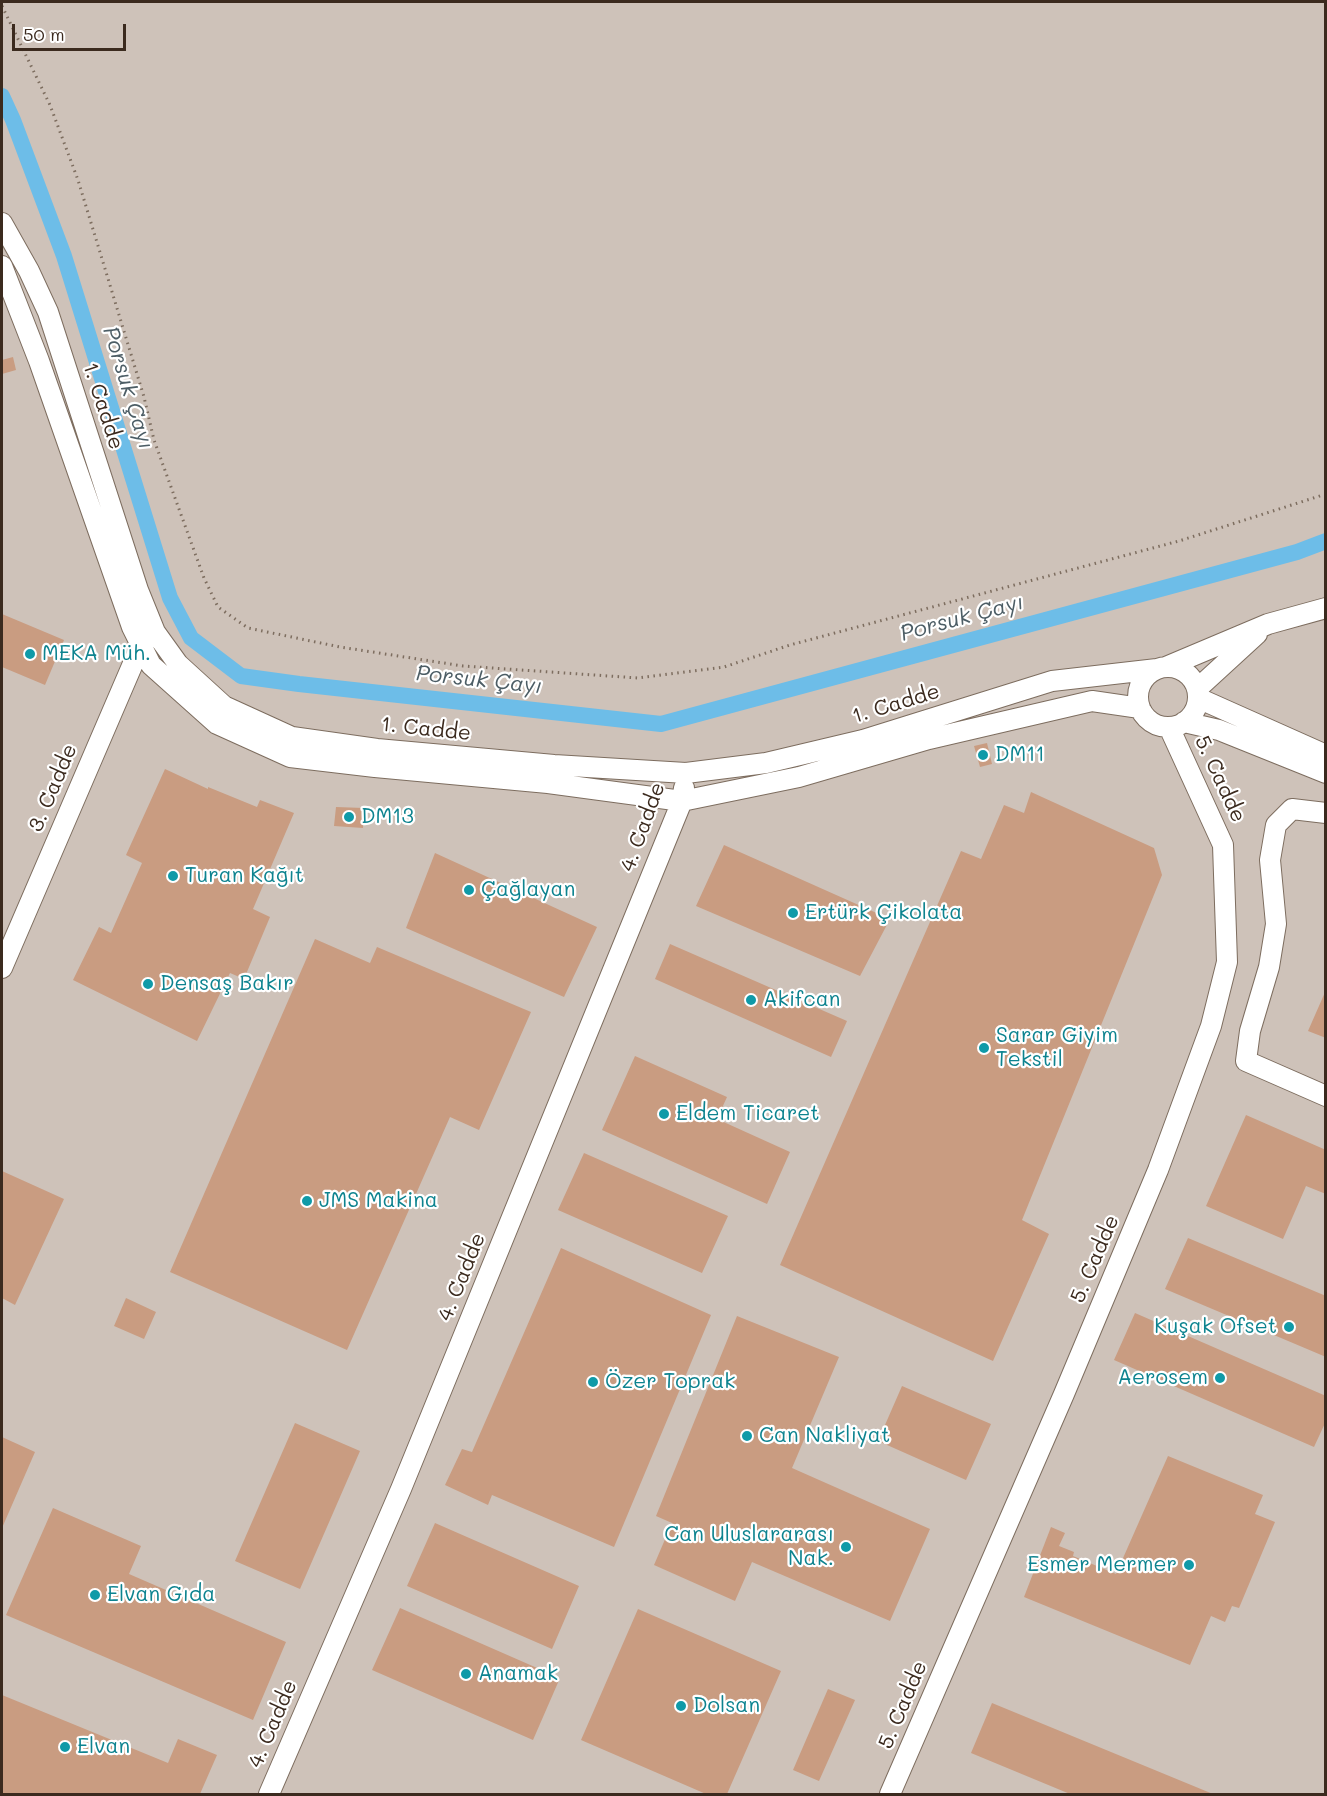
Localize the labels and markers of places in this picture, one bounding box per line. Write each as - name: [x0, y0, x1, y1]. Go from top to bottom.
- place label: MEKA Müh.: [42, 641, 151, 667]
- marker: MEKA Müh.: [23, 647, 37, 661]
- place label: DM11: [995, 742, 1045, 768]
- marker: DM11: [976, 748, 990, 762]
- place label: DM13: [361, 804, 414, 830]
- marker: DM13: [342, 810, 356, 824]
- place label: Turan Kağıt: [185, 863, 304, 889]
- marker: Turan Kağıt: [166, 869, 180, 883]
- place label: Çağlayan: [481, 877, 575, 903]
- marker: Çağlayan: [462, 883, 476, 897]
- place label: Ertürk Çikolata: [805, 900, 962, 926]
- marker: Ertürk Çikolata: [786, 906, 800, 920]
- place label: Densaş Bakır: [160, 971, 294, 997]
- marker: Densaş Bakır: [141, 977, 155, 991]
- place label: Akifcan: [763, 987, 840, 1013]
- marker: Akifcan: [744, 993, 758, 1007]
- place label: Sarar Giyim Tekstil: [996, 1023, 1118, 1073]
- marker: Sarar Giyim Tekstil: [977, 1041, 991, 1055]
- place label: Eldem Ticaret: [676, 1101, 819, 1127]
- marker: Eldem Ticaret: [657, 1107, 671, 1121]
- place label: JMS Makina: [319, 1188, 438, 1214]
- marker: JMS Makina: [300, 1194, 314, 1208]
- place label: Kuşak Ofset: [1154, 1314, 1277, 1340]
- marker: Kuşak Ofset: [1282, 1320, 1296, 1334]
- place label: Aerosem: [1118, 1365, 1208, 1391]
- place label: Özer Toprak: [605, 1369, 735, 1395]
- marker: Aerosem: [1213, 1371, 1227, 1385]
- marker: Özer Toprak: [586, 1375, 600, 1389]
- place label: Can Nakliyat: [759, 1423, 890, 1449]
- marker: Can Nakliyat: [740, 1429, 754, 1443]
- place label: Can Uluslararası Nak.: [664, 1522, 834, 1572]
- marker: Can Uluslararası Nak.: [839, 1540, 853, 1554]
- place label: Esmer Mermer: [1027, 1552, 1177, 1578]
- marker: Esmer Mermer: [1182, 1558, 1196, 1572]
- place label: Elvan Gıda: [107, 1582, 215, 1608]
- marker: Elvan Gıda: [88, 1588, 102, 1602]
- place label: Anamak: [478, 1661, 558, 1687]
- marker: Anamak: [459, 1667, 473, 1681]
- place label: Dolsan: [693, 1693, 760, 1719]
- marker: Dolsan: [674, 1699, 688, 1713]
- place label: Elvan: [77, 1734, 130, 1760]
- marker: Elvan: [58, 1740, 72, 1754]

